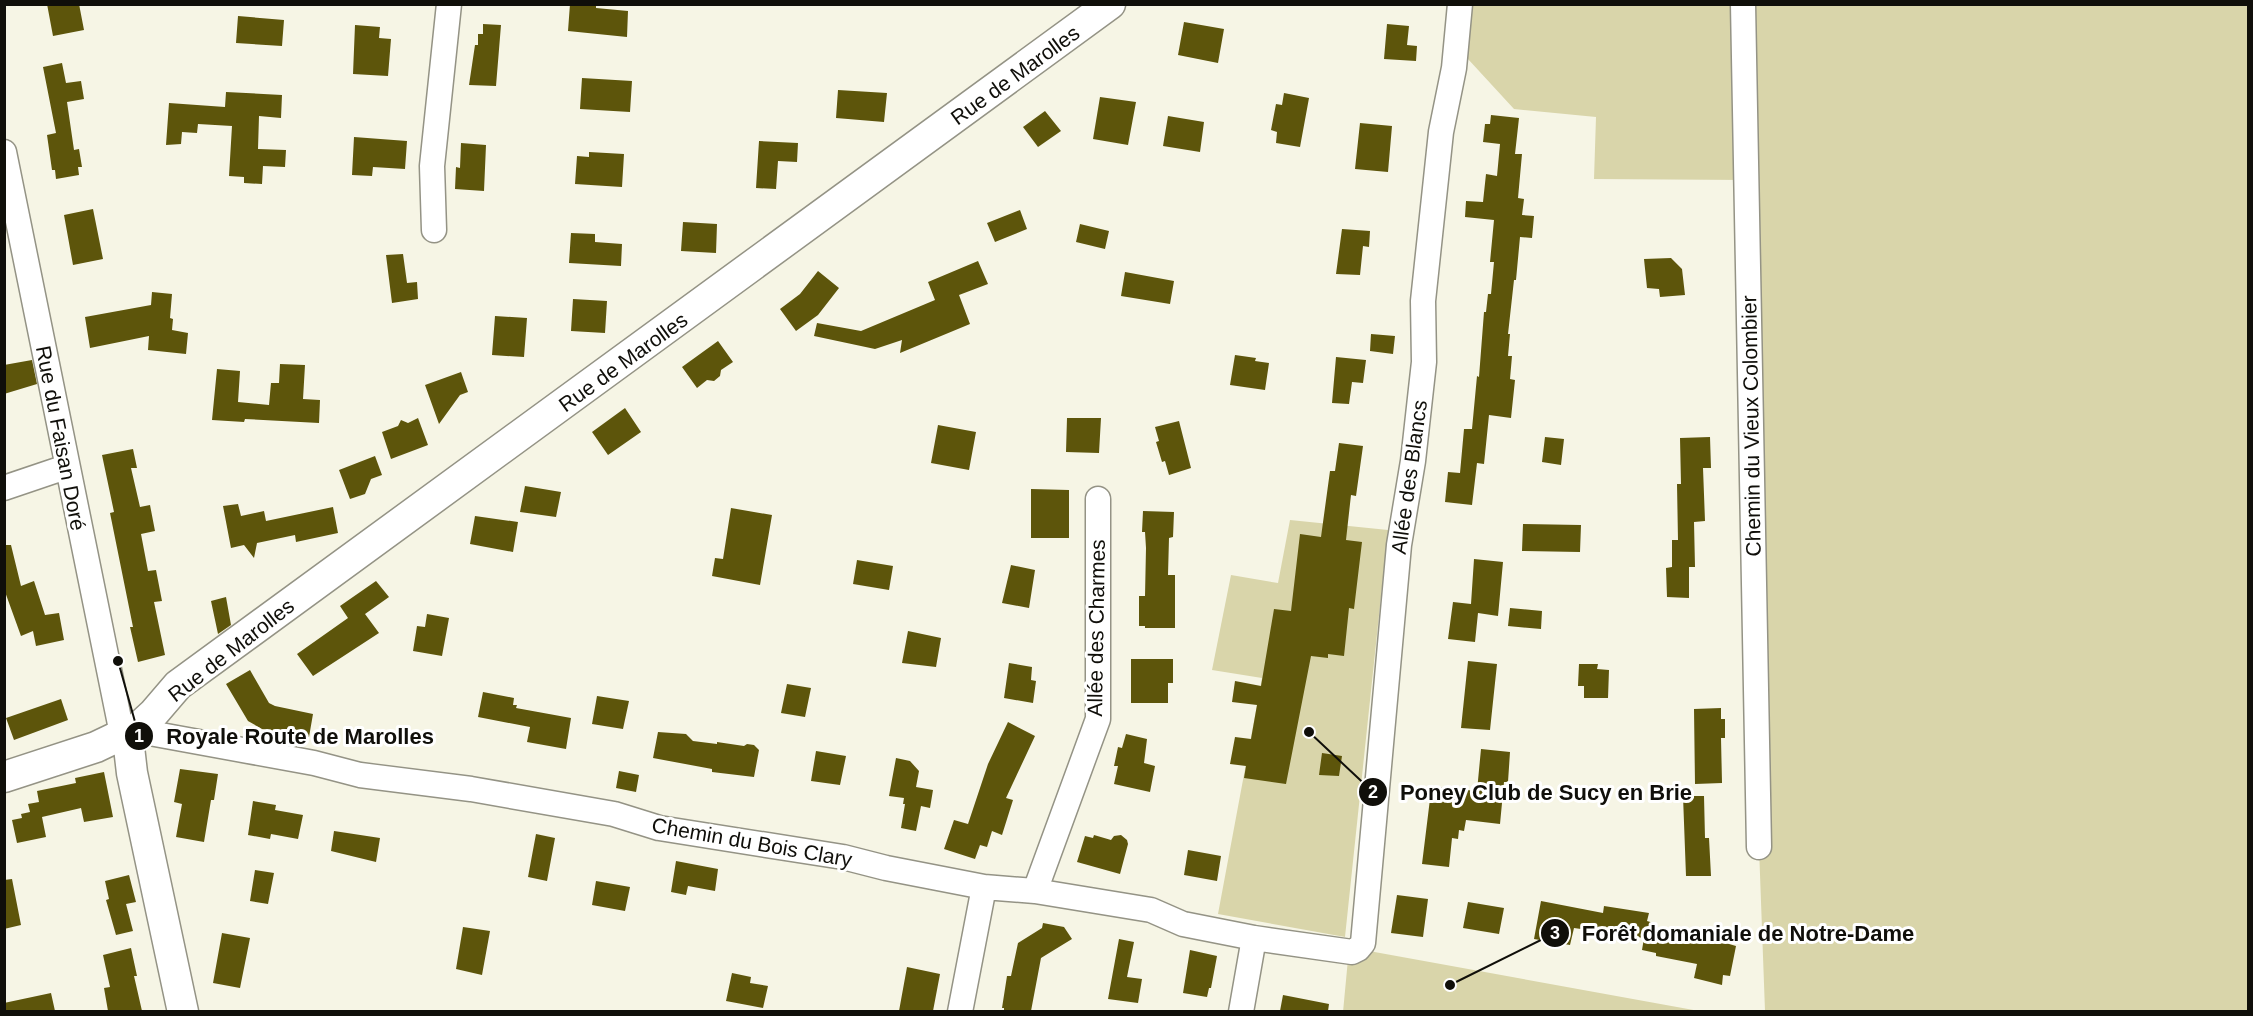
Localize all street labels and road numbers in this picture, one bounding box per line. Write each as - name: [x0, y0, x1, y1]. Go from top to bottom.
- street label: Rue de Marolles: [946, 21, 1084, 129]
- street label: Chemin du Vieux Colombier: [1737, 295, 1765, 557]
- street label: Rue de Marolles: [554, 308, 692, 416]
- street label: Rue du Faisan Doré: [32, 344, 90, 532]
- street label: Allée des Blancs: [1387, 399, 1431, 555]
- street label: Allée des Charmes: [1083, 539, 1109, 717]
- street label: Rue de Marolles: [164, 594, 298, 706]
- street label: Chemin du Bois Clary: [650, 813, 854, 871]

